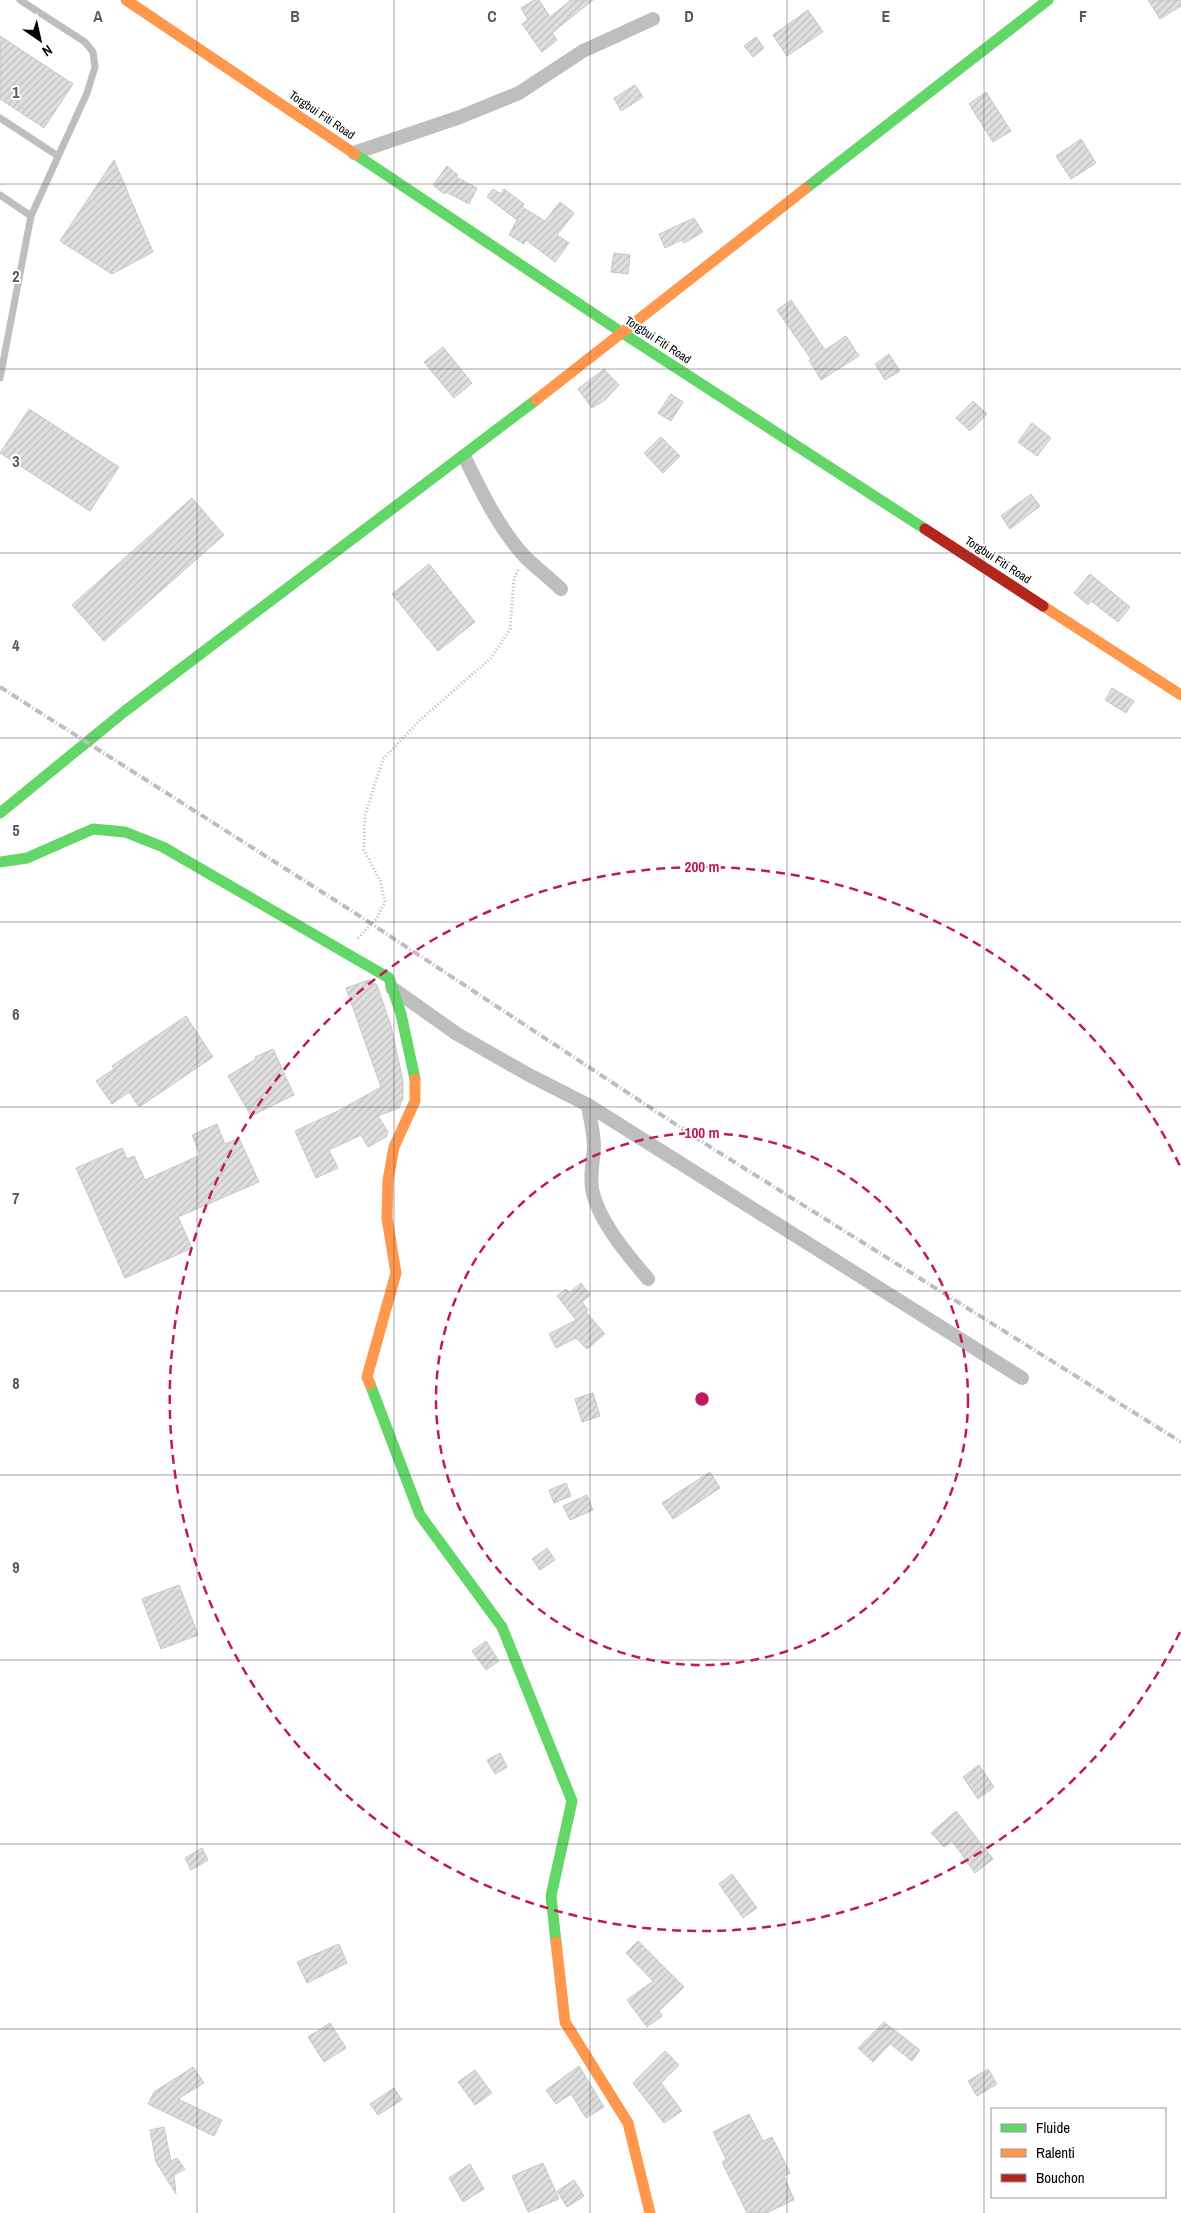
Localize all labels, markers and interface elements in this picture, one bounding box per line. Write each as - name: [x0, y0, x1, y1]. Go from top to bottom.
- text: A: [93, 5, 103, 27]
- text: B: [290, 5, 300, 27]
- text: C: [487, 5, 497, 27]
- text: D: [684, 5, 694, 27]
- text: E: [882, 5, 891, 27]
- text: F: [1079, 5, 1087, 27]
- north arrow: [15, 15, 65, 65]
- text: N: [39, 41, 56, 61]
- text: 1: [12, 81, 20, 103]
- street label: Torgbui Fiti Road: [286, 87, 358, 143]
- text: 2: [12, 265, 20, 287]
- street label: Torgbui Fiti Road: [622, 313, 694, 367]
- text: 3: [12, 450, 20, 472]
- street label: Torgbui Fiti Road: [962, 533, 1034, 587]
- text: 4: [12, 634, 20, 656]
- text: 5: [12, 819, 20, 841]
- text: 200 m: [685, 856, 719, 877]
- text: 6: [12, 1003, 20, 1025]
- text: 100 m: [685, 1122, 719, 1143]
- text: 7: [12, 1187, 20, 1209]
- text: 8: [12, 1372, 20, 1394]
- centre of rings: [693, 1390, 711, 1408]
- text: 9: [12, 1556, 20, 1578]
- legend: [991, 2108, 1166, 2198]
- text: Fluide: [1036, 2117, 1070, 2138]
- text: Ralenti: [1036, 2142, 1075, 2163]
- text: Bouchon: [1036, 2167, 1085, 2188]

